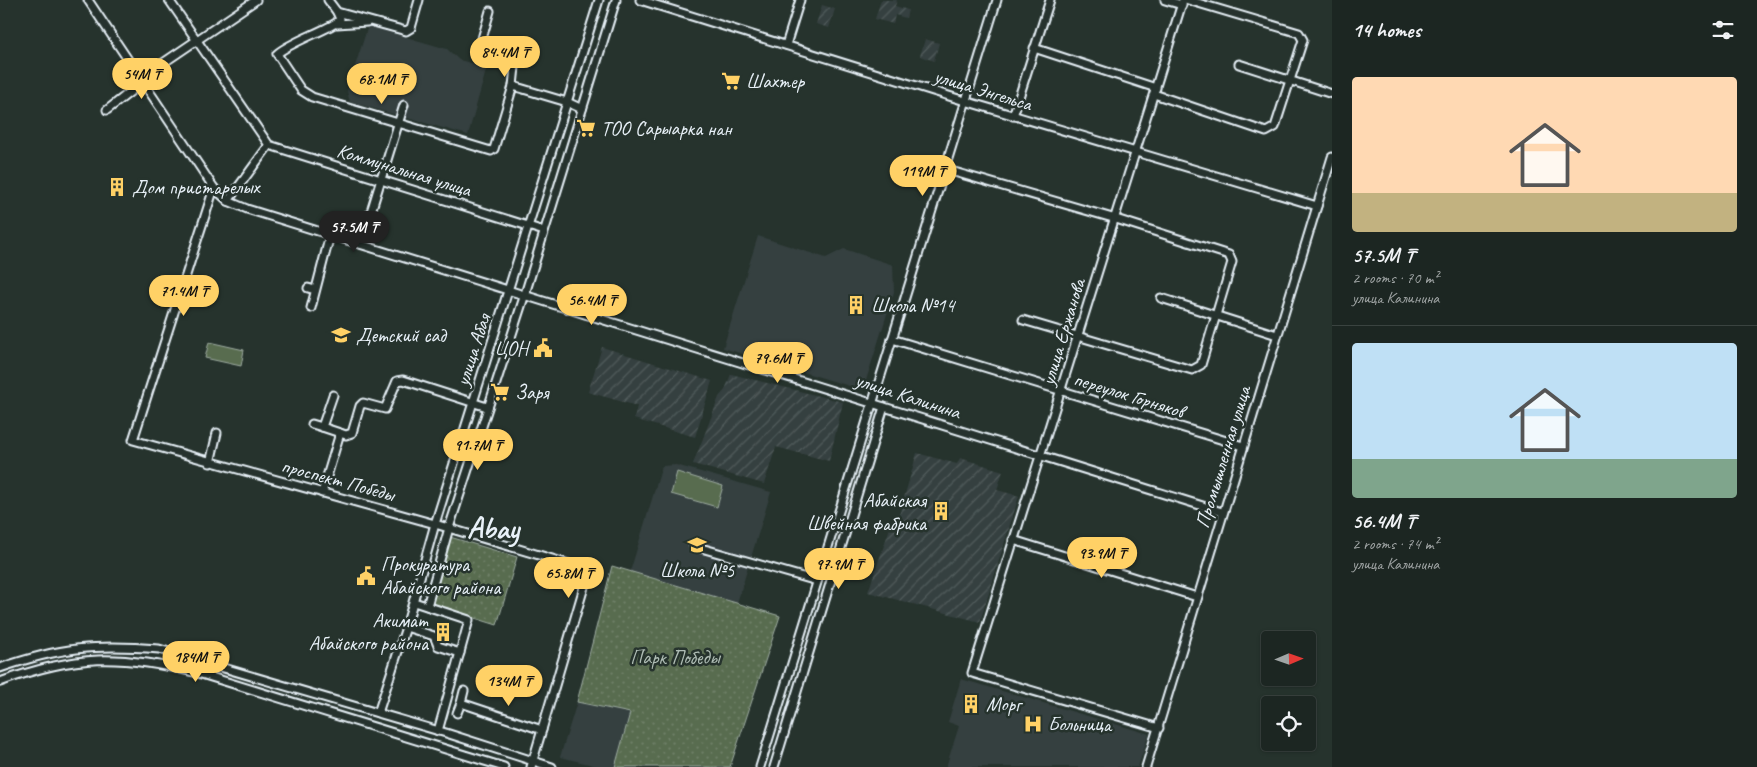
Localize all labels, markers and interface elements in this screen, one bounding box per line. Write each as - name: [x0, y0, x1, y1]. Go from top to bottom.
- icon: filters: [1709, 16, 1737, 44]
- text: 14 homes: [1352, 17, 1421, 43]
- pin: 84.4M ₸: [459, 36, 551, 78]
- text: 84.4M ₸: [481, 42, 529, 62]
- pin: 54M ₸: [107, 58, 177, 100]
- pin: 68.1M ₸: [336, 62, 428, 105]
- street label: улица Энгельса: [930, 63, 1037, 117]
- text: 54M ₸: [123, 64, 161, 84]
- text: 68.1M ₸: [358, 69, 406, 89]
- place label: Шахтер: [746, 69, 806, 94]
- supermarket icon: Шахтер: [720, 70, 742, 92]
- icon: home: [1500, 110, 1590, 200]
- place label: ТОО Сарыарка нан: [601, 116, 733, 141]
- supermarket icon: ТОО Сарыарка нан: [575, 117, 597, 139]
- street label: Коммунальная улица: [334, 138, 476, 203]
- pin: 119M ₸: [882, 154, 964, 197]
- text: 119M ₸: [901, 161, 945, 181]
- place label: Дом пристарелых: [132, 175, 262, 200]
- building icon: Дом пристарелых: [106, 176, 128, 198]
- pin: 57.5M ₸: [308, 210, 400, 253]
- text: 57.5M ₸: [330, 217, 378, 237]
- text: 57.5M ₸: [1352, 242, 1414, 268]
- text: 2 rooms · 70 m²: [1352, 268, 1438, 288]
- pin: 71.4M ₸: [138, 274, 230, 317]
- street label: улица Ержанова: [1035, 274, 1092, 389]
- text: 71.4M ₸: [160, 281, 208, 301]
- pin: 56.4M ₸: [546, 284, 638, 326]
- text: улица Калинина: [1352, 288, 1439, 308]
- text: 56.4M ₸: [568, 290, 616, 310]
- place label: Школа №14: [871, 293, 956, 318]
- building icon: Школа №14: [845, 294, 867, 316]
- street label: улица Абая: [449, 309, 497, 390]
- place label: Детский сад: [356, 323, 447, 348]
- school or university icon: Детский сад: [330, 324, 352, 346]
- place label: ЦОН: [494, 336, 531, 361]
- public building icon: ЦОН: [532, 337, 554, 359]
- pin: 79.6M ₸: [732, 342, 824, 384]
- text: 79.6M ₸: [754, 348, 802, 368]
- street label: переулок Горняков: [1071, 366, 1190, 425]
- street label: улица Калинина: [851, 367, 965, 425]
- icon: home: [1500, 375, 1590, 465]
- place label: Заря: [515, 380, 550, 405]
- supermarket icon: Заря: [489, 381, 511, 403]
- street label: Промышленная улица: [1190, 381, 1257, 531]
- pin: 91.7M ₸: [432, 428, 524, 471]
- text: 91.7M ₸: [454, 435, 502, 455]
- street label: проспект Победы: [279, 453, 399, 507]
- place label: Абайская Швейная фабрика: [807, 488, 928, 536]
- building icon: Абайская Швейная фабрика: [930, 500, 952, 522]
- text: 56.4M ₸: [1352, 508, 1415, 534]
- district label: Abay: [467, 509, 522, 548]
- school or university icon: Школа №5: [686, 534, 708, 556]
- text: 2 rooms · 74 m²: [1352, 534, 1438, 554]
- pin: 93.9M ₸: [1056, 536, 1148, 579]
- text: 93.9M ₸: [1078, 543, 1126, 563]
- pin: 97.9M ₸: [793, 548, 885, 590]
- place label: Прокуратура Абайского района: [381, 552, 502, 600]
- text: 97.9M ₸: [815, 554, 863, 574]
- text: улица Калинина: [1352, 554, 1439, 574]
- pin: 65.8M ₸: [523, 556, 615, 599]
- place label: Школа №5: [660, 558, 735, 583]
- text: 65.8M ₸: [545, 563, 593, 583]
- public building icon: Прокуратура Абайского района: [355, 565, 377, 587]
- place label: Акимат Абайского района: [309, 608, 430, 656]
- building icon: Акимат Абайского района: [432, 621, 454, 643]
- north arrow: [1261, 631, 1316, 686]
- map controls: [1261, 631, 1316, 751]
- pin: 184M ₸: [155, 640, 237, 683]
- park label: Парк Победы: [630, 645, 721, 670]
- text: 184M ₸: [174, 647, 218, 667]
- pin: 134M ₸: [468, 664, 550, 707]
- text: 134M ₸: [487, 671, 531, 691]
- place label: Морг: [986, 692, 1024, 717]
- building icon: Морг: [960, 693, 982, 715]
- button: locate: [1261, 696, 1316, 751]
- place label: Больница: [1048, 712, 1113, 737]
- hospital icon: Больница: [1022, 713, 1044, 735]

